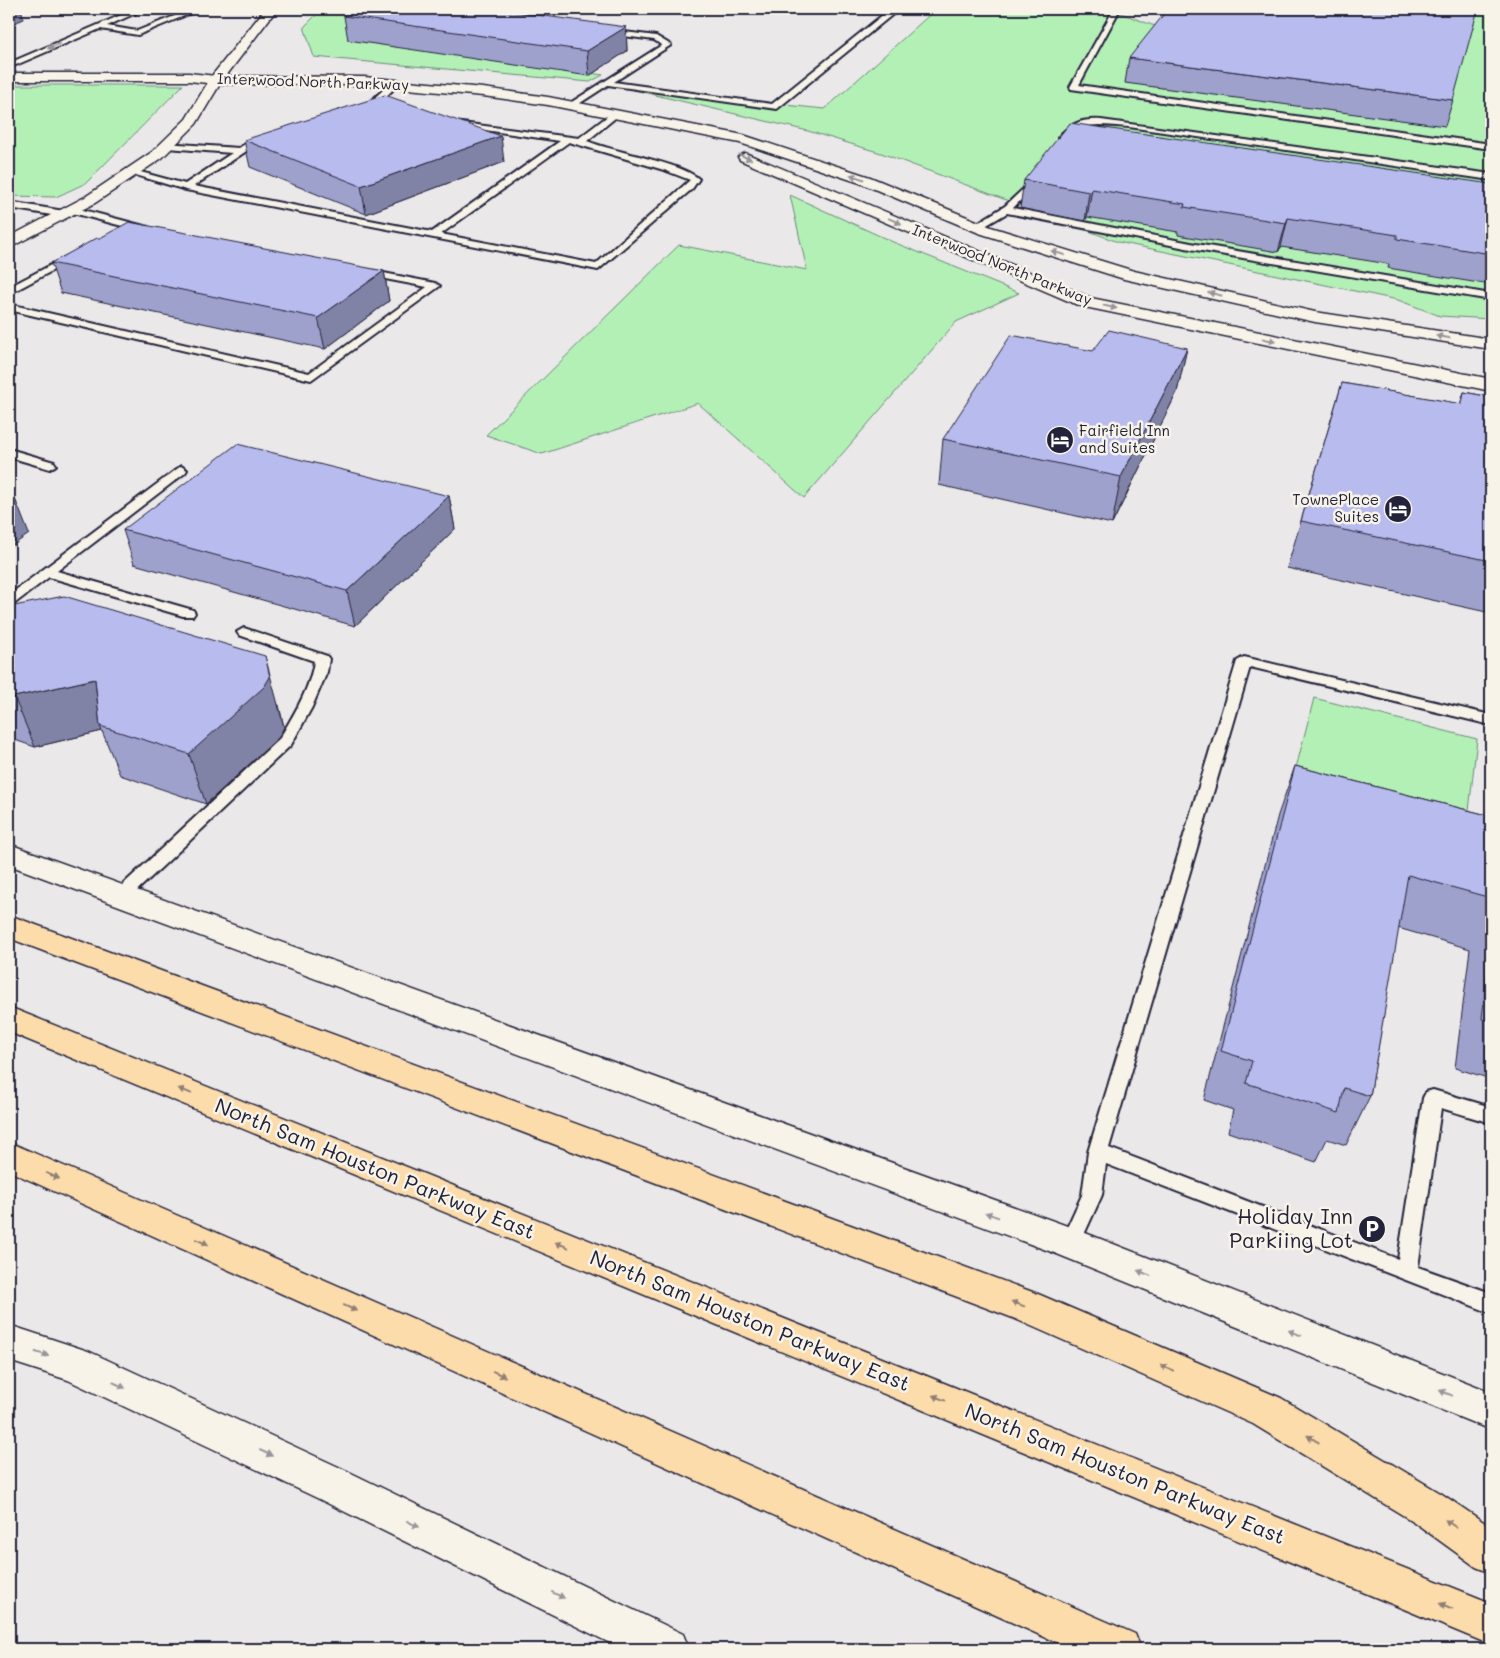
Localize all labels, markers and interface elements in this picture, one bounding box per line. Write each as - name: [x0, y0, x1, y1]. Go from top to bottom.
- one-way arrow: [46, 43, 61, 51]
- street label: Interwood North Parkway: [217, 68, 410, 94]
- one-way arrow: [738, 153, 752, 161]
- one-way arrow: [849, 173, 864, 180]
- one-way arrow: [888, 217, 902, 225]
- street label: Interwood North Parkway: [910, 219, 1095, 309]
- one-way arrow: [1050, 248, 1065, 256]
- one-way arrow: [1207, 290, 1222, 298]
- one-way arrow: [1103, 303, 1118, 311]
- one-way arrow: [1435, 333, 1451, 341]
- one-way arrow: [1262, 337, 1278, 345]
- place label: Fairfield Inn and Suites: [1079, 420, 1170, 457]
- hotel icon: Fairfield Inn and Suites: [1045, 425, 1075, 455]
- place label: TownePlace Suites: [1292, 489, 1379, 526]
- hotel icon: TownePlace Suites: [1383, 494, 1413, 524]
- one-way arrow: [177, 1087, 192, 1094]
- street label: North Sam Houston Parkway East: [211, 1091, 540, 1244]
- one-way arrow: [46, 1172, 60, 1180]
- place label: Holiday Inn Parkiing Lot: [1229, 1202, 1353, 1253]
- one-way arrow: [984, 1211, 999, 1219]
- parking icon: Holiday Inn Parkiing Lot: [1357, 1214, 1387, 1244]
- one-way arrow: [195, 1238, 209, 1246]
- one-way arrow: [555, 1240, 569, 1248]
- street label: North Sam Houston Parkway East: [586, 1243, 915, 1396]
- one-way arrow: [1136, 1269, 1151, 1277]
- one-way arrow: [1010, 1300, 1025, 1308]
- one-way arrow: [343, 1304, 357, 1312]
- one-way arrow: [1287, 1329, 1302, 1337]
- one-way arrow: [34, 1350, 49, 1358]
- one-way arrow: [1160, 1363, 1174, 1371]
- one-way arrow: [492, 1370, 506, 1378]
- one-way arrow: [112, 1381, 126, 1389]
- one-way arrow: [1438, 1389, 1453, 1397]
- one-way arrow: [932, 1394, 946, 1402]
- street label: North Sam Houston Parkway East: [961, 1396, 1290, 1549]
- one-way arrow: [1307, 1435, 1320, 1444]
- one-way arrow: [259, 1450, 273, 1458]
- one-way arrow: [405, 1519, 420, 1528]
- one-way arrow: [1444, 1519, 1458, 1529]
- one-way arrow: [551, 1591, 566, 1599]
- one-way arrow: [1439, 1601, 1453, 1609]

